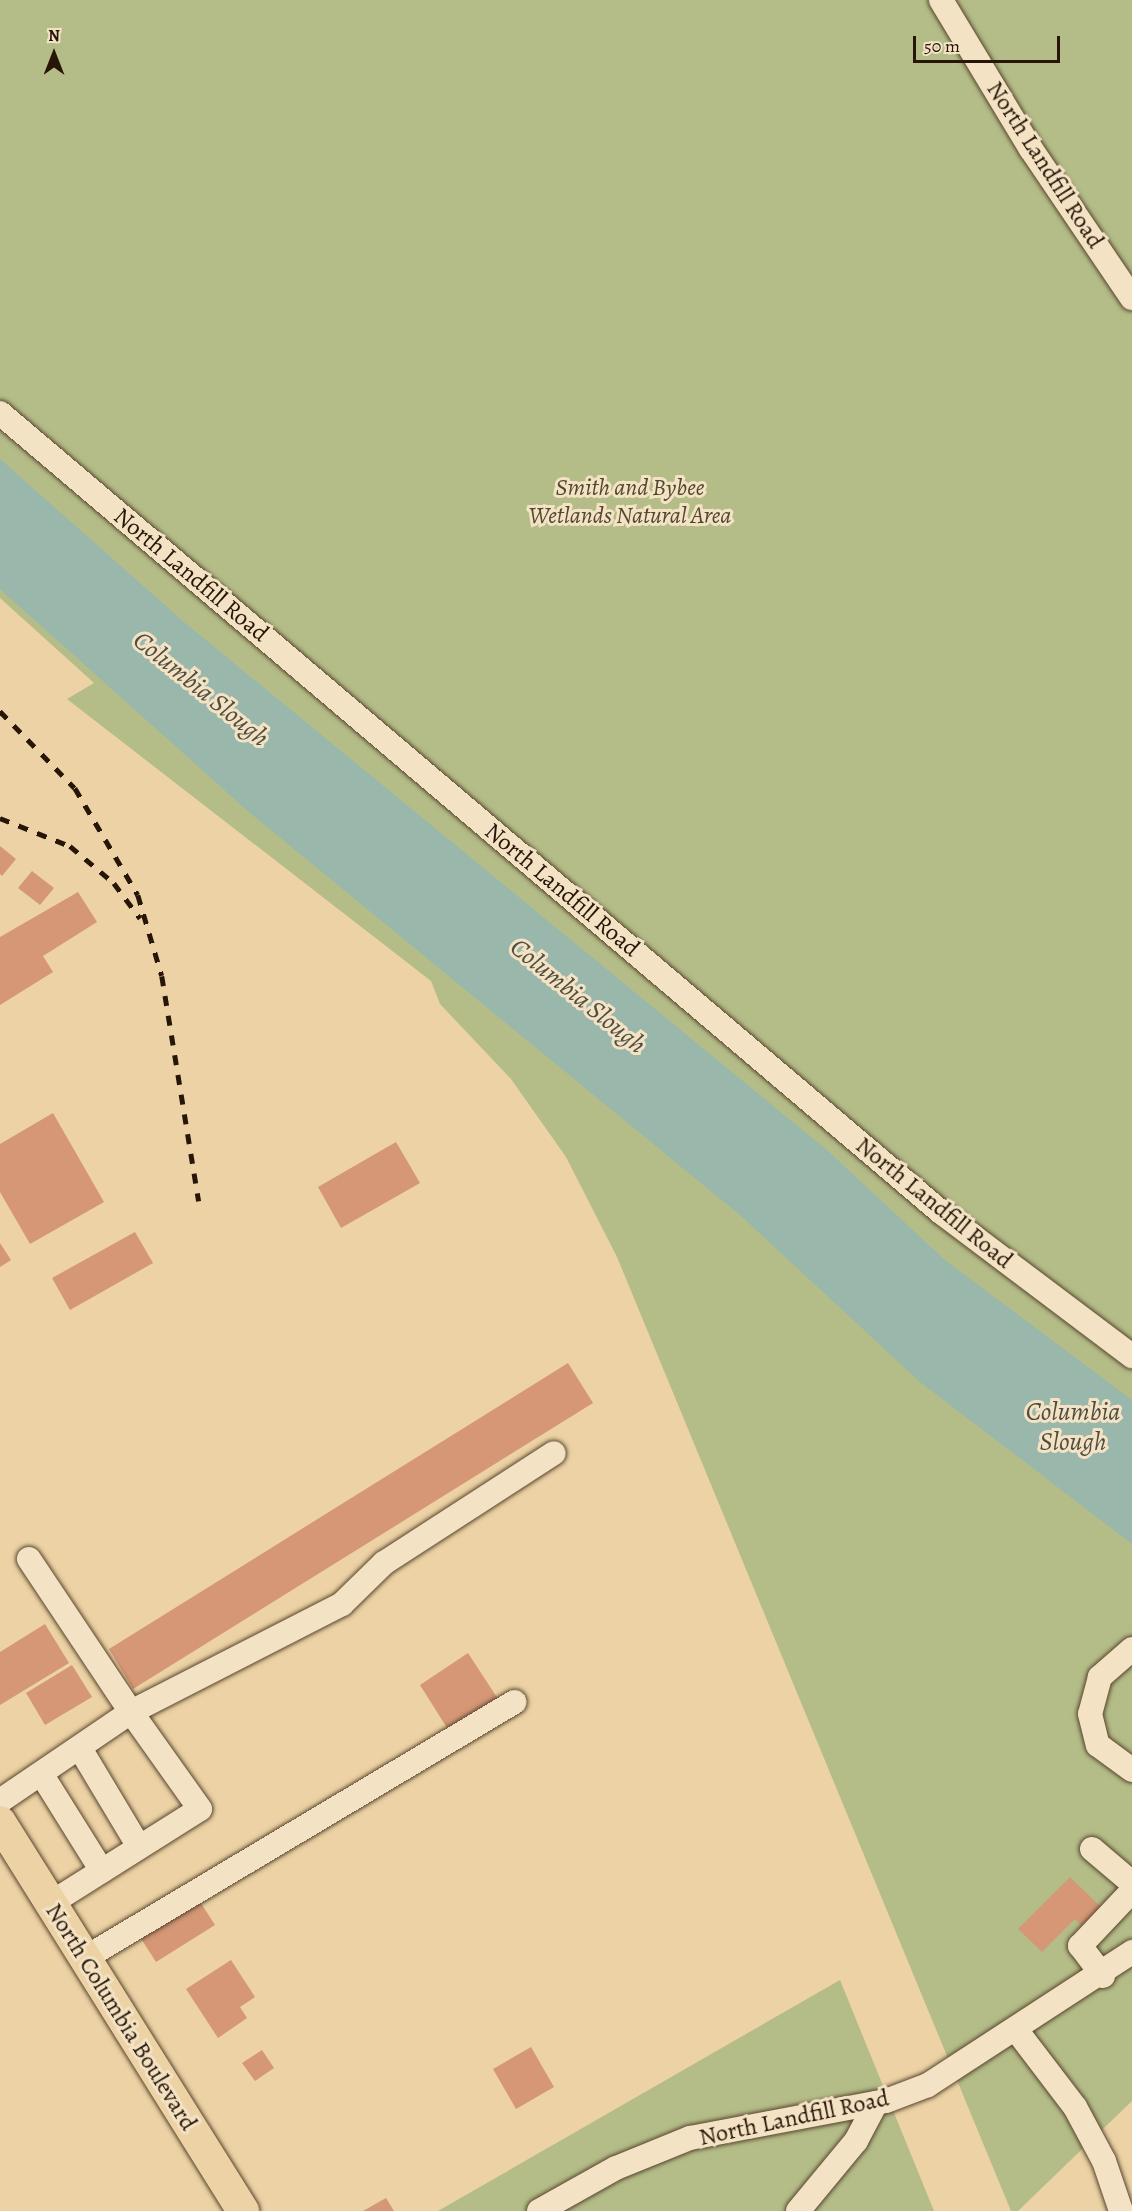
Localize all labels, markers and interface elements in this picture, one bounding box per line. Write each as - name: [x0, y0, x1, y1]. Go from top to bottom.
- north arrow: [24, 24, 84, 84]
- scale bar: [916, 24, 1063, 62]
- text: N: [48, 25, 60, 47]
- text: 50 m: [924, 34, 960, 58]
- street label: North Landfill Road: [980, 76, 1110, 254]
- park label: Smith and Bybee Wetlands Natural Area: [529, 474, 731, 530]
- street label: North Landfill Road: [108, 502, 274, 648]
- water label: Columbia Slough: [127, 625, 275, 753]
- street label: North Landfill Road: [479, 817, 645, 963]
- water label: Columbia Slough: [504, 932, 652, 1060]
- street label: North Landfill Road: [850, 1131, 1018, 1275]
- water label: Columbia Slough: [1026, 1396, 1120, 1458]
- street label: North Columbia Boulevard: [39, 1898, 203, 2136]
- street label: North Landfill Road: [696, 2084, 892, 2152]

